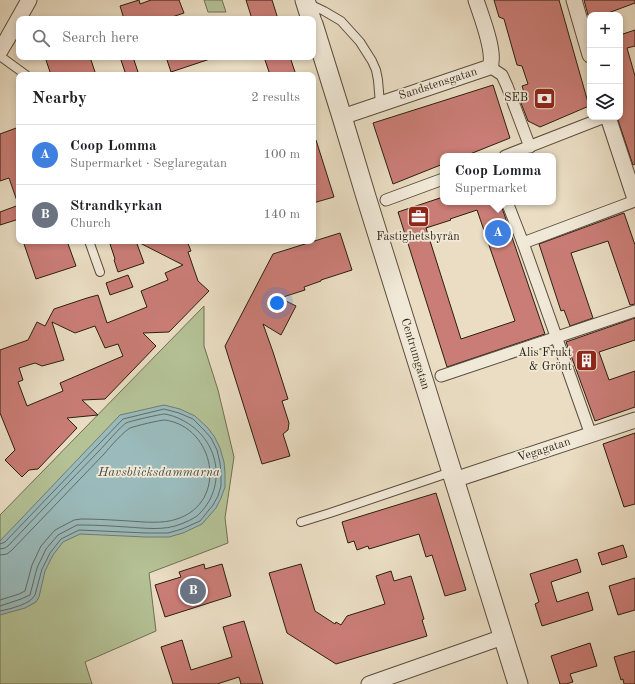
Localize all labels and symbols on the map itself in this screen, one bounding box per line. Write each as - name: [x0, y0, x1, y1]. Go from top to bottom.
- street label: Sandstensgatan: [397, 66, 479, 102]
- bank icon: SEB: [531, 85, 557, 111]
- place label: SEB: [504, 92, 528, 104]
- office icon: Fastighetsbyrån: [405, 203, 431, 229]
- pin: A: [485, 218, 511, 248]
- place label: Fastighetsbyrån: [376, 231, 460, 243]
- your location: [267, 293, 287, 313]
- street label: Centrumgatan: [398, 317, 432, 392]
- place label: Alis Frukt & Grönt: [518, 347, 572, 373]
- building icon: Alis Frukt & Grönt: [574, 347, 600, 373]
- street label: Vegagatan: [516, 436, 573, 464]
- water label: Havsblicksdammarna: [97, 466, 220, 479]
- pin: B: [180, 576, 206, 606]

